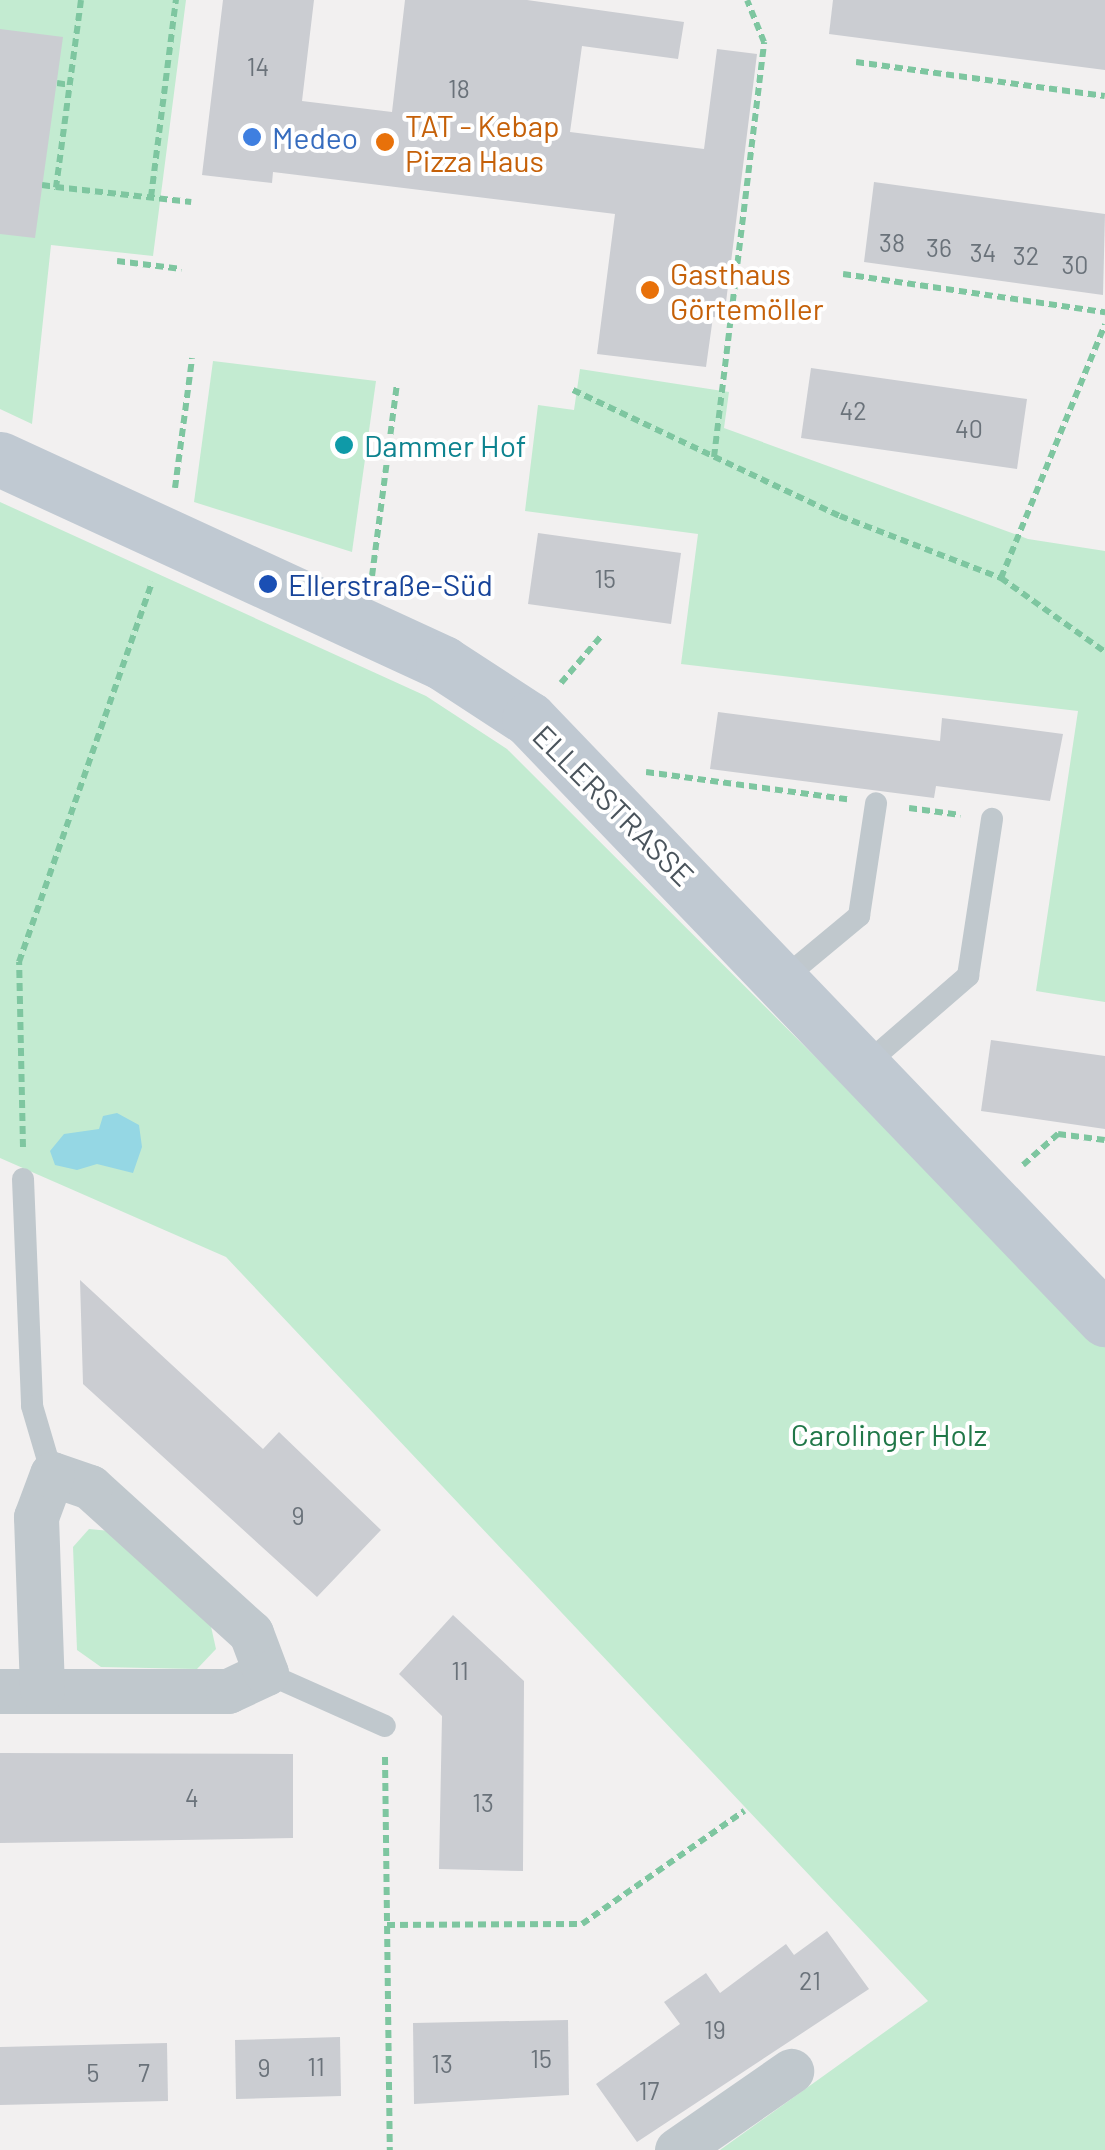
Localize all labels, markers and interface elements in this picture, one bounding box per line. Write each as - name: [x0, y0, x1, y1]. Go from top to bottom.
- house number: 14: [247, 51, 269, 81]
- house number: 18: [448, 73, 470, 103]
- place label: TAT - Kebap Pizza Haus: [405, 107, 560, 178]
- place label: Medeo: [272, 119, 358, 155]
- marker: Medeo: [241, 126, 263, 148]
- marker: TAT - Kebap Pizza Haus: [374, 131, 396, 153]
- house number: 38: [879, 227, 905, 257]
- house number: 36: [926, 232, 952, 262]
- house number: 34: [970, 237, 996, 267]
- house number: 32: [1013, 240, 1039, 270]
- house number: 30: [1062, 249, 1088, 279]
- place label: Gasthaus Görtemöller: [670, 255, 824, 326]
- marker: Gasthaus Görtemöller: [639, 279, 661, 301]
- house number: 42: [839, 395, 867, 425]
- house number: 40: [955, 413, 983, 443]
- place label: Dammer Hof: [364, 427, 526, 463]
- marker: Dammer Hof: [333, 434, 355, 456]
- house number: 15: [594, 563, 616, 593]
- place label: Ellerstraße-Süd: [288, 566, 493, 602]
- marker: Ellerstraße-Süd: [257, 573, 279, 595]
- street label: ELLERSTRASSE: [526, 717, 702, 893]
- park label: Carolinger Holz: [791, 1416, 987, 1452]
- house number: 9: [291, 1500, 305, 1530]
- house number: 11: [451, 1655, 469, 1685]
- house number: 4: [185, 1782, 199, 1812]
- house number: 13: [472, 1787, 494, 1817]
- house number: 21: [799, 1965, 821, 1995]
- house number: 19: [704, 2014, 726, 2044]
- house number: 15: [530, 2043, 552, 2073]
- house number: 13: [431, 2048, 453, 2078]
- house number: 11: [307, 2051, 325, 2081]
- house number: 9: [257, 2052, 271, 2082]
- house number: 5: [87, 2057, 99, 2087]
- house number: 7: [138, 2057, 150, 2087]
- house number: 17: [639, 2075, 659, 2105]

